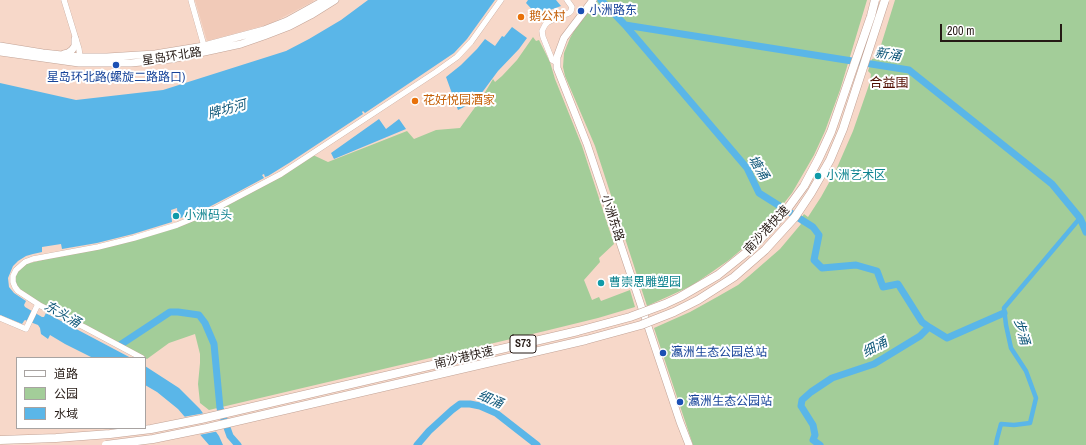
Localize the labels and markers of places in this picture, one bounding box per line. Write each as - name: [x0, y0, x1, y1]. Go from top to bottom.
- place label: 小洲路东: [589, 4, 637, 18]
- marker: 小洲路东: [576, 6, 586, 16]
- place label: 鹅公村: [529, 10, 565, 24]
- marker: 鹅公村: [516, 12, 526, 22]
- marker: 星岛环北路(螺旋二路路口): [111, 60, 121, 70]
- place label: 星岛环北路(螺旋二路路口): [47, 71, 185, 85]
- place label: 花好悦园酒家: [423, 94, 495, 108]
- marker: 花好悦园酒家: [410, 96, 420, 106]
- place label: 小洲艺术区: [826, 169, 886, 183]
- marker: 小洲艺术区: [813, 171, 823, 181]
- place label: 小洲码头: [184, 209, 232, 223]
- marker: 小洲码头: [171, 211, 181, 221]
- place label: 曹崇思雕塑园: [609, 276, 681, 290]
- marker: 曹崇思雕塑园: [596, 278, 606, 288]
- place label: 瀛洲生态公园总站: [671, 346, 767, 360]
- marker: 瀛洲生态公园总站: [658, 348, 668, 358]
- place label: 瀛洲生态公园站: [688, 395, 772, 409]
- marker: 瀛洲生态公园站: [675, 397, 685, 407]

